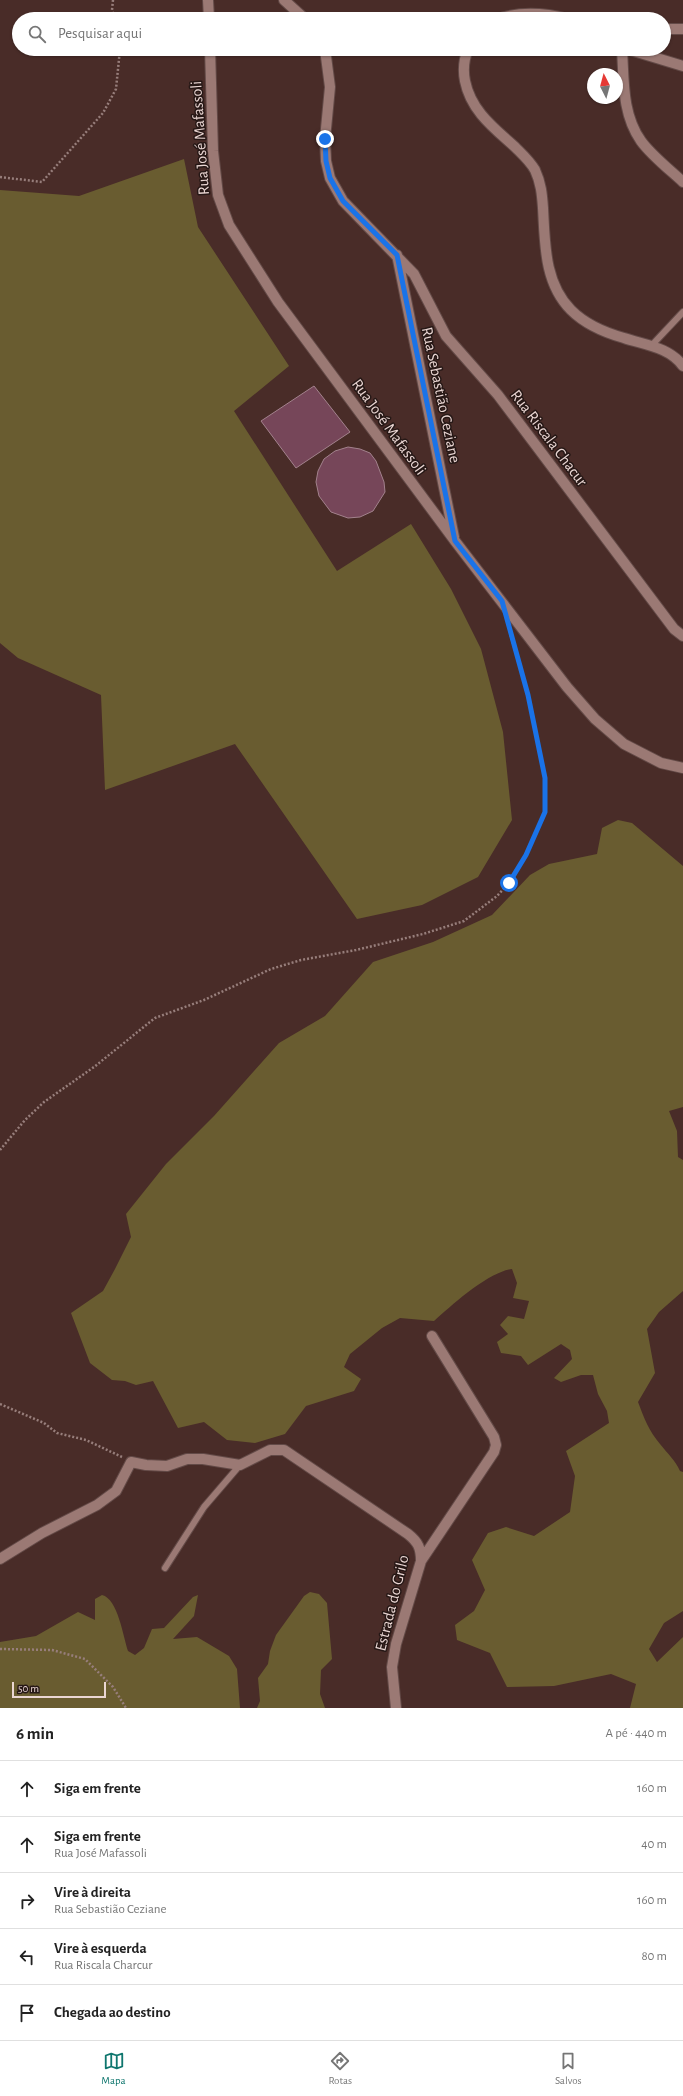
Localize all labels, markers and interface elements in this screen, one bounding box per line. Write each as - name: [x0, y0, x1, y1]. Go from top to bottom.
- search box: [12, 12, 671, 56]
- icon: search: [26, 23, 48, 45]
- text: Pesquisar aqui: [58, 26, 142, 41]
- north arrow: [587, 68, 623, 104]
- street label: Rua José Mafassoli: [188, 80, 212, 196]
- route end: [316, 130, 334, 148]
- street label: Rua Sebastião Ceziane: [419, 326, 463, 464]
- street label: Rua José Mafassoli: [349, 376, 429, 478]
- street label: Rua Riscala Chacur: [508, 387, 591, 490]
- route start: [500, 874, 518, 892]
- street label: Estrada do Grilo: [372, 1553, 412, 1653]
- scale bar: [12, 1680, 106, 1699]
- text: 50 m: [18, 1683, 39, 1694]
- text: 6 min: [16, 1725, 54, 1742]
- text: A pé · 440 m: [606, 1727, 667, 1740]
- icon: ahead: [16, 1778, 38, 1800]
- text: Siga em frente: [54, 1781, 141, 1796]
- text: 160 m: [637, 1782, 667, 1795]
- text: Siga em frente: [54, 1829, 141, 1844]
- icon: ahead: [16, 1834, 38, 1856]
- text: 40 m: [641, 1838, 667, 1851]
- text: Rua José Mafassoli: [54, 1847, 147, 1860]
- text: Vire à direita: [54, 1885, 131, 1900]
- icon: right: [16, 1890, 38, 1912]
- text: 160 m: [637, 1894, 667, 1907]
- text: Rua Sebastião Ceziane: [54, 1903, 167, 1916]
- text: Vire à esquerda: [54, 1941, 147, 1956]
- icon: left: [16, 1946, 38, 1968]
- text: 80 m: [641, 1950, 667, 1963]
- text: Rua Riscala Charcur: [54, 1959, 152, 1972]
- icon: arrive: [16, 2002, 38, 2024]
- text: Chegada ao destino: [54, 2005, 171, 2020]
- tab: Mapa: [101, 2050, 126, 2087]
- tab: Rotas: [328, 2050, 352, 2087]
- tab: Salvos: [555, 2050, 582, 2087]

